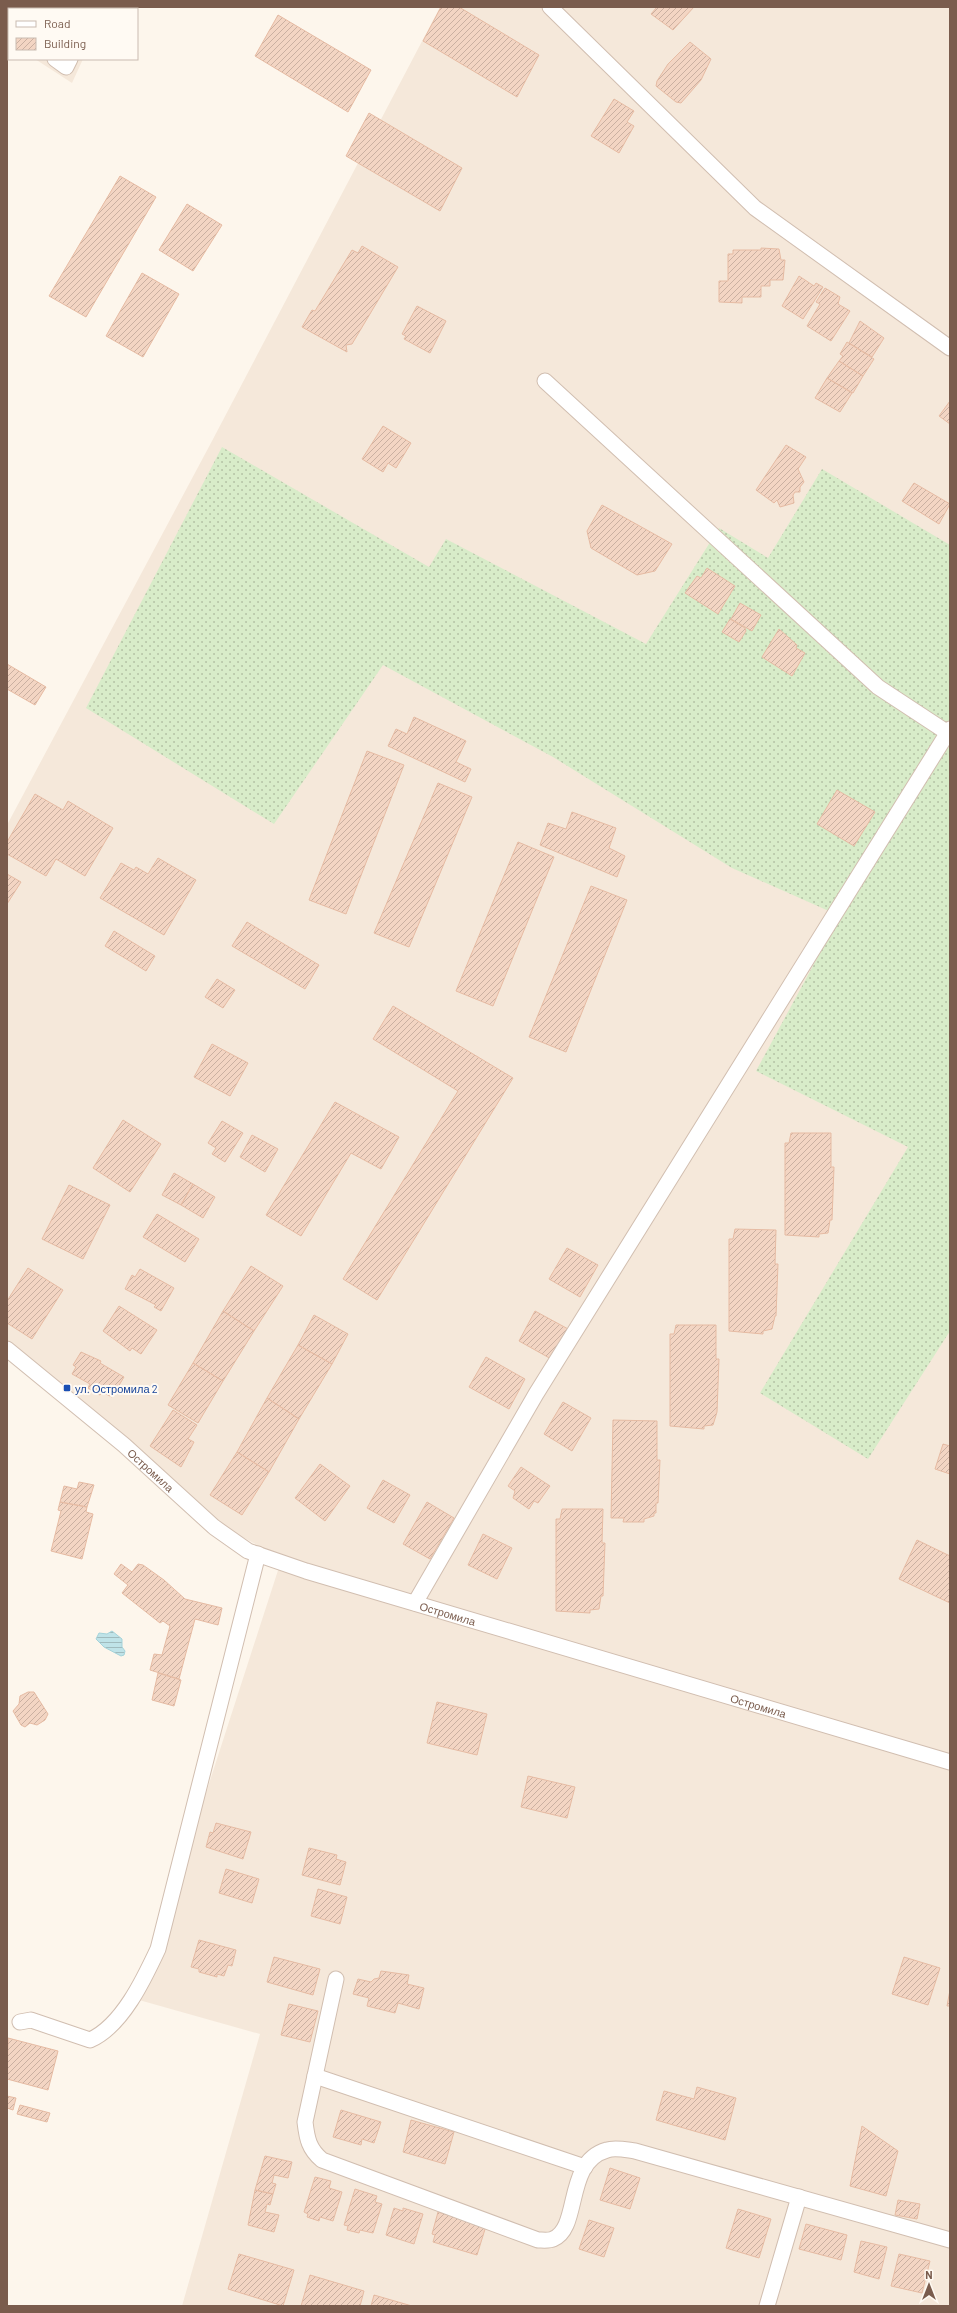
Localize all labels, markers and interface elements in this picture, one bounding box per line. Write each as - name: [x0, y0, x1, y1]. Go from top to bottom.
- legend: [8, 8, 138, 60]
- text: Road: [44, 16, 71, 30]
- text: Building: [44, 36, 86, 50]
- place label: ул. Остромила 2: [75, 1382, 158, 1395]
- marker: ул. Остромила 2: [62, 1383, 72, 1393]
- street label: Остромила: [125, 1445, 177, 1494]
- street label: Остромила: [418, 1599, 478, 1628]
- street label: Остромила: [729, 1691, 789, 1720]
- north arrow: [909, 2265, 949, 2305]
- text: N: [925, 2268, 933, 2281]

